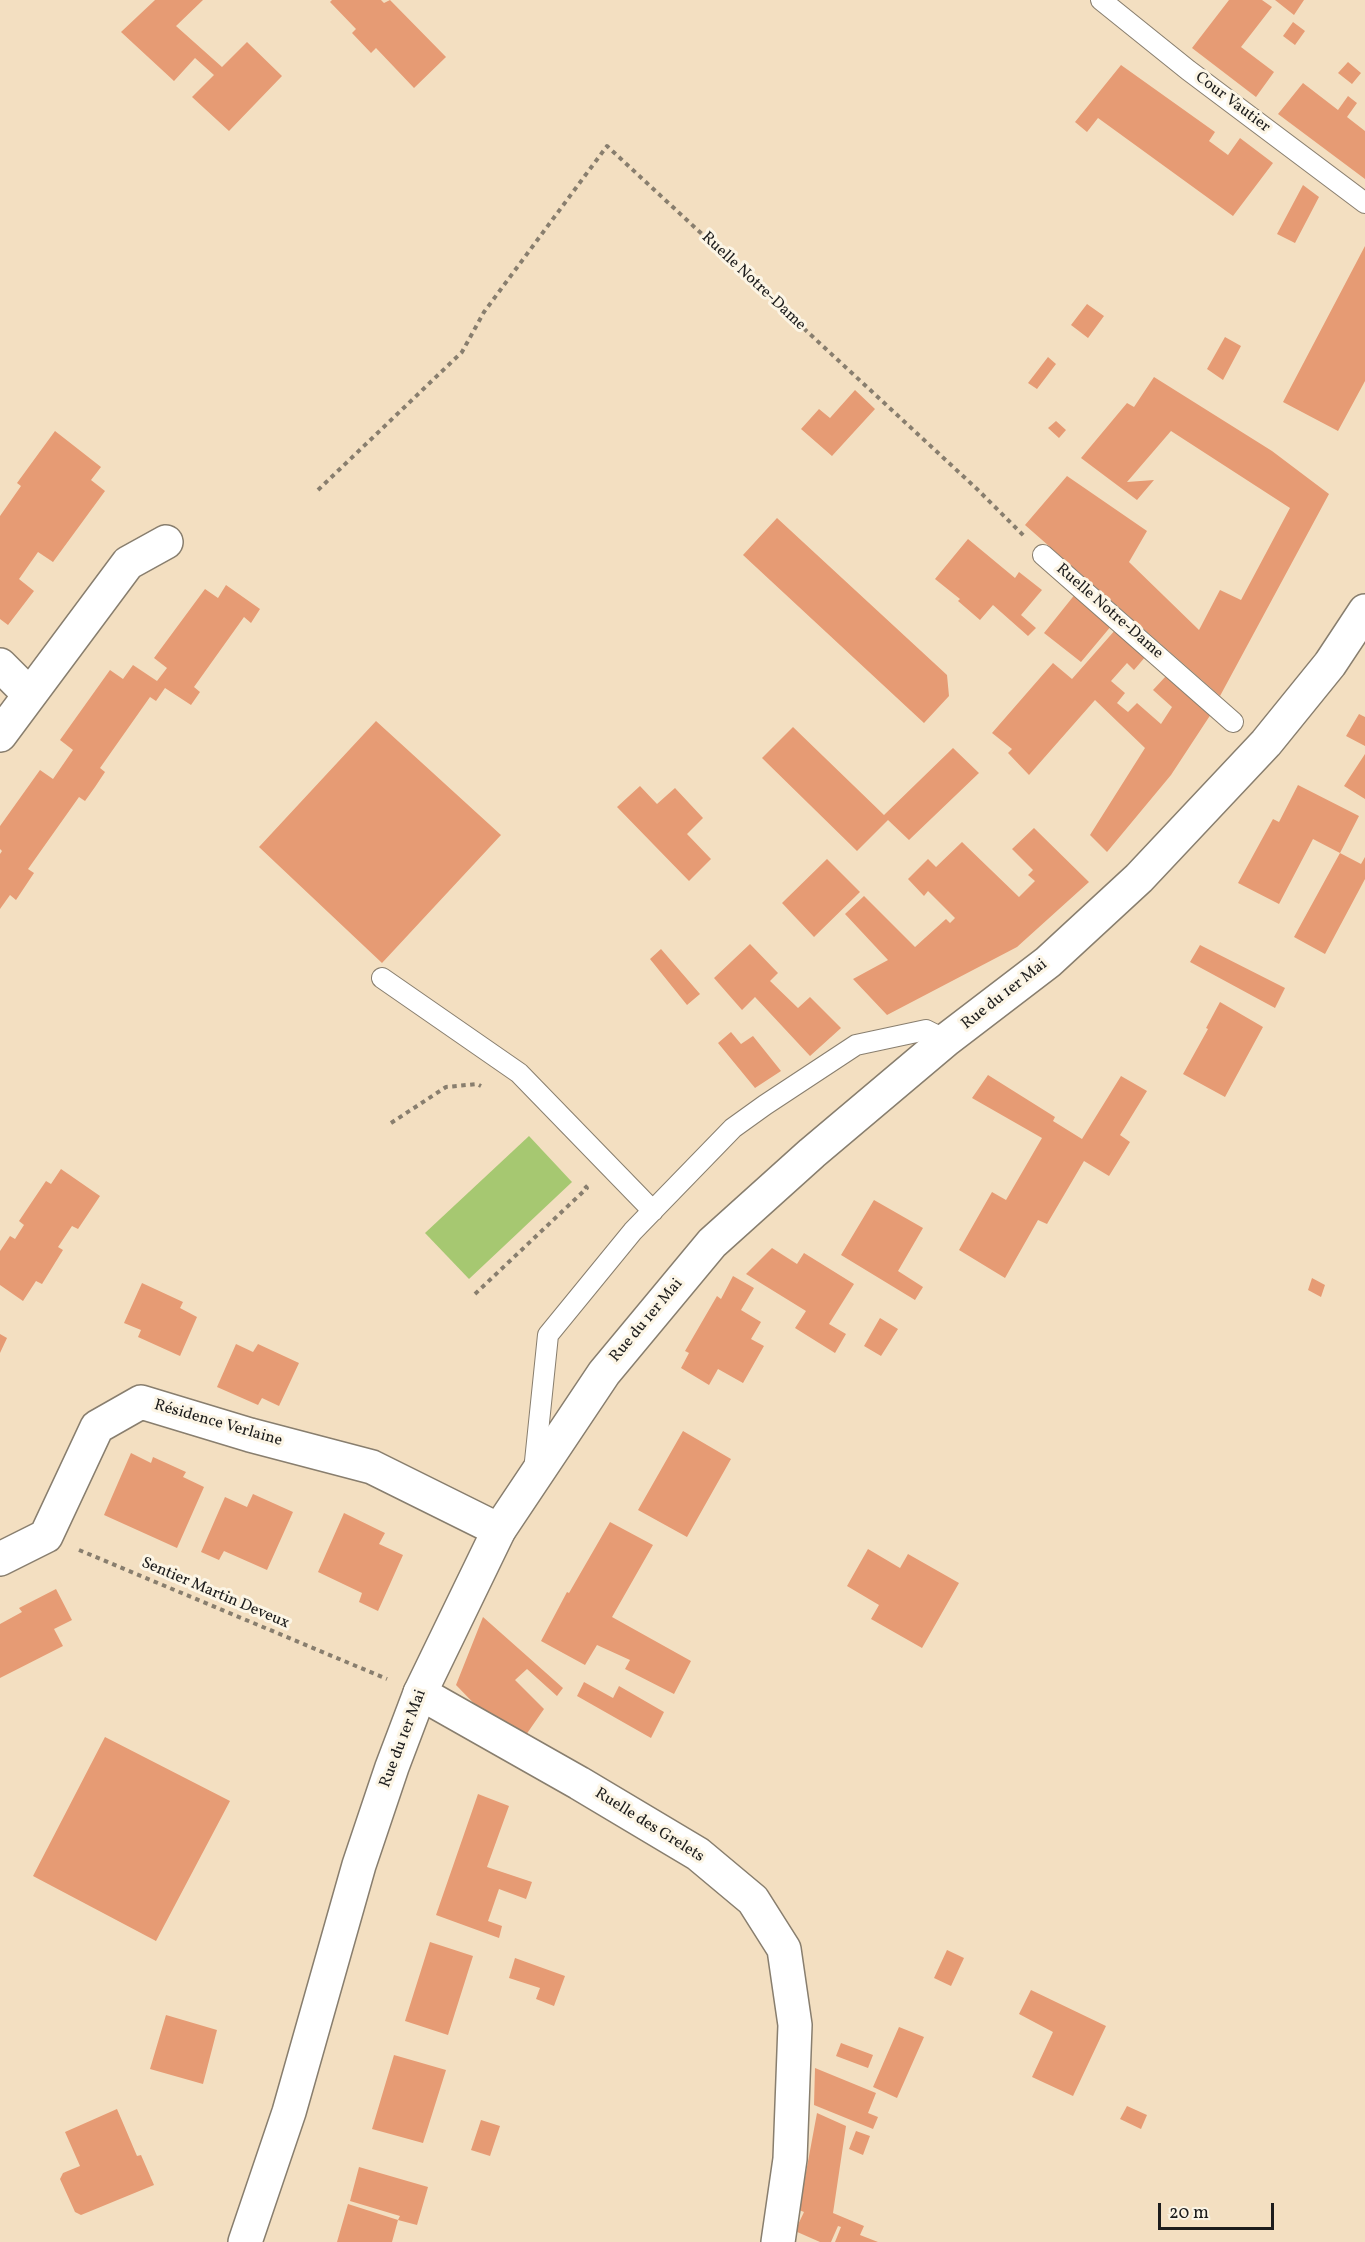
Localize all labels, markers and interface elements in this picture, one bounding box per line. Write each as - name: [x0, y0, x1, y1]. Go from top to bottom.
- street label: Cour Vautier: [1191, 69, 1273, 137]
- street label: Ruelle Notre-Dame: [697, 229, 809, 335]
- street label: Ruelle Notre-Dame: [1051, 560, 1167, 664]
- street label: Rue du 1er Mai: [958, 956, 1052, 1034]
- street label: Rue du 1er Mai: [606, 1275, 688, 1367]
- street label: Résidence Verlaine: [152, 1397, 284, 1451]
- street label: Sentier Martin Deveux: [138, 1554, 292, 1634]
- street label: Rue du 1er Mai: [377, 1687, 431, 1791]
- street label: Ruelle des Grelets: [591, 1785, 707, 1867]
- scale bar: [1161, 2191, 1276, 2229]
- text: 20 m: [1169, 2201, 1209, 2226]

